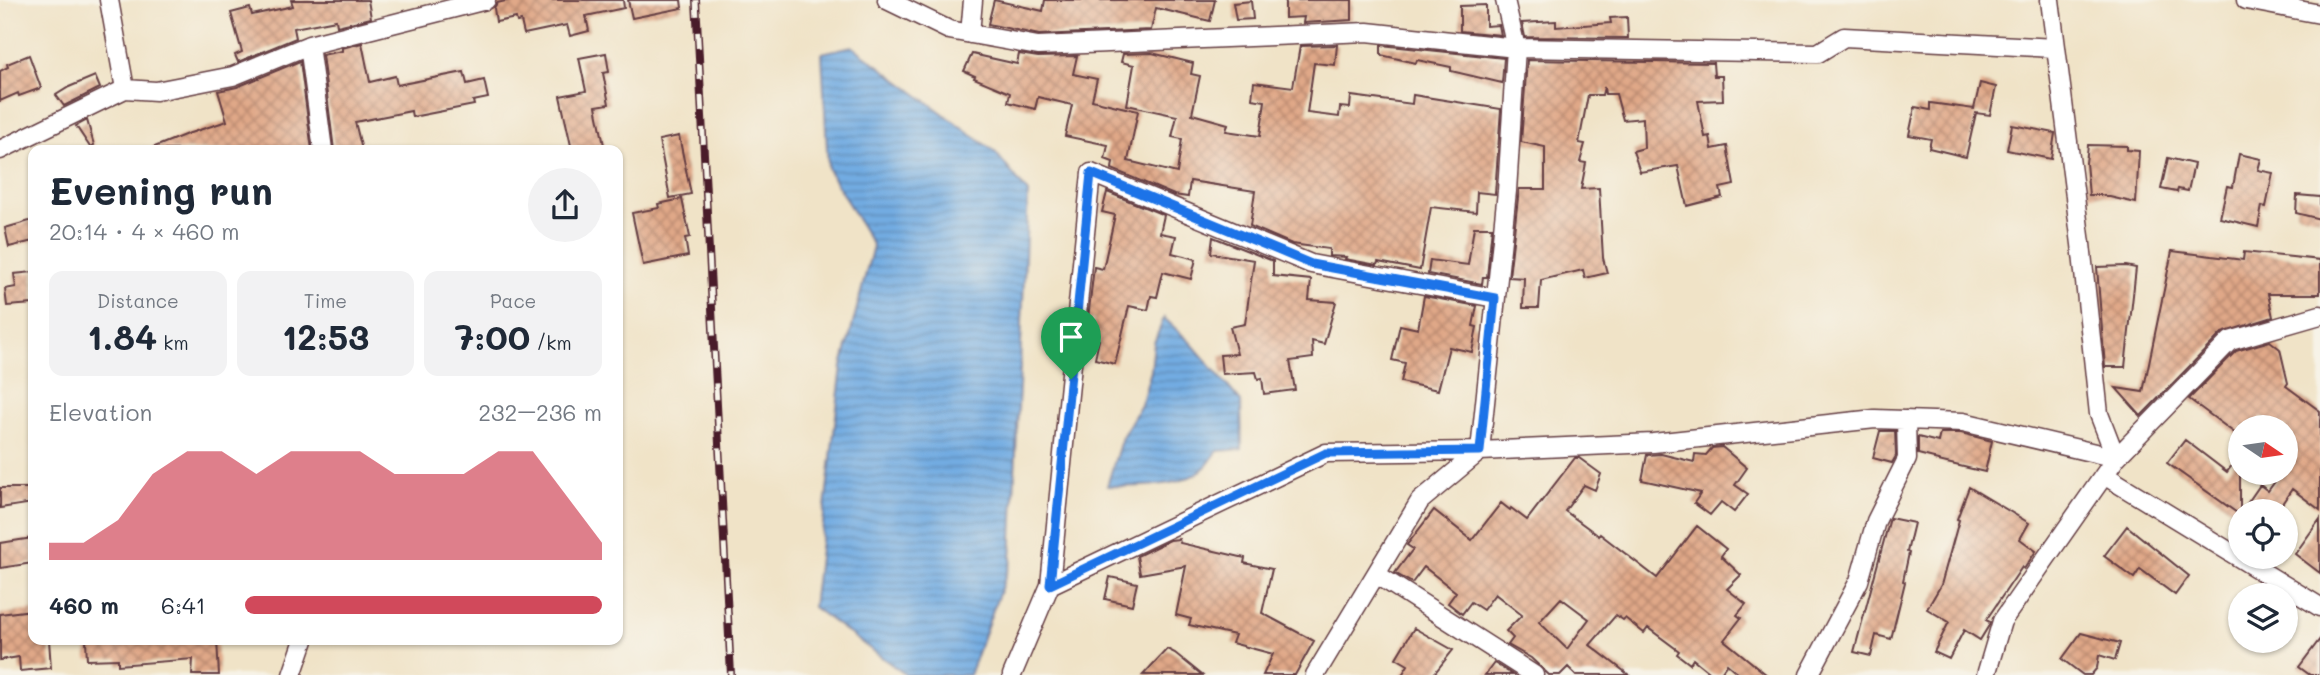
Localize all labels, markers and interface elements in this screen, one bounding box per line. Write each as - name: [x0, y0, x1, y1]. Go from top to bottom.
- text: Evening run: [49, 165, 273, 215]
- button: share: [528, 168, 602, 242]
- text: 20:14 · 4 × 460 m: [49, 216, 240, 246]
- text: Distance: [97, 288, 179, 313]
- text: Time: [304, 288, 347, 313]
- text: Pace: [490, 288, 536, 313]
- pin: [1041, 307, 1101, 379]
- text: 1.84: [87, 313, 157, 359]
- text: 12:53: [282, 313, 369, 359]
- text: 7:00: [455, 313, 530, 359]
- icon: arrive: [1052, 318, 1090, 356]
- text: km: [157, 330, 189, 355]
- text: /km: [530, 330, 572, 355]
- text: Elevation: [49, 397, 152, 427]
- text: 232–236 m: [478, 397, 602, 427]
- north arrow: [2228, 415, 2298, 485]
- map controls: [2228, 415, 2298, 653]
- button: locate: [2228, 499, 2298, 569]
- button: layers: [2228, 583, 2298, 653]
- text: 460 m: [49, 590, 119, 620]
- text: 6:41: [161, 590, 206, 620]

